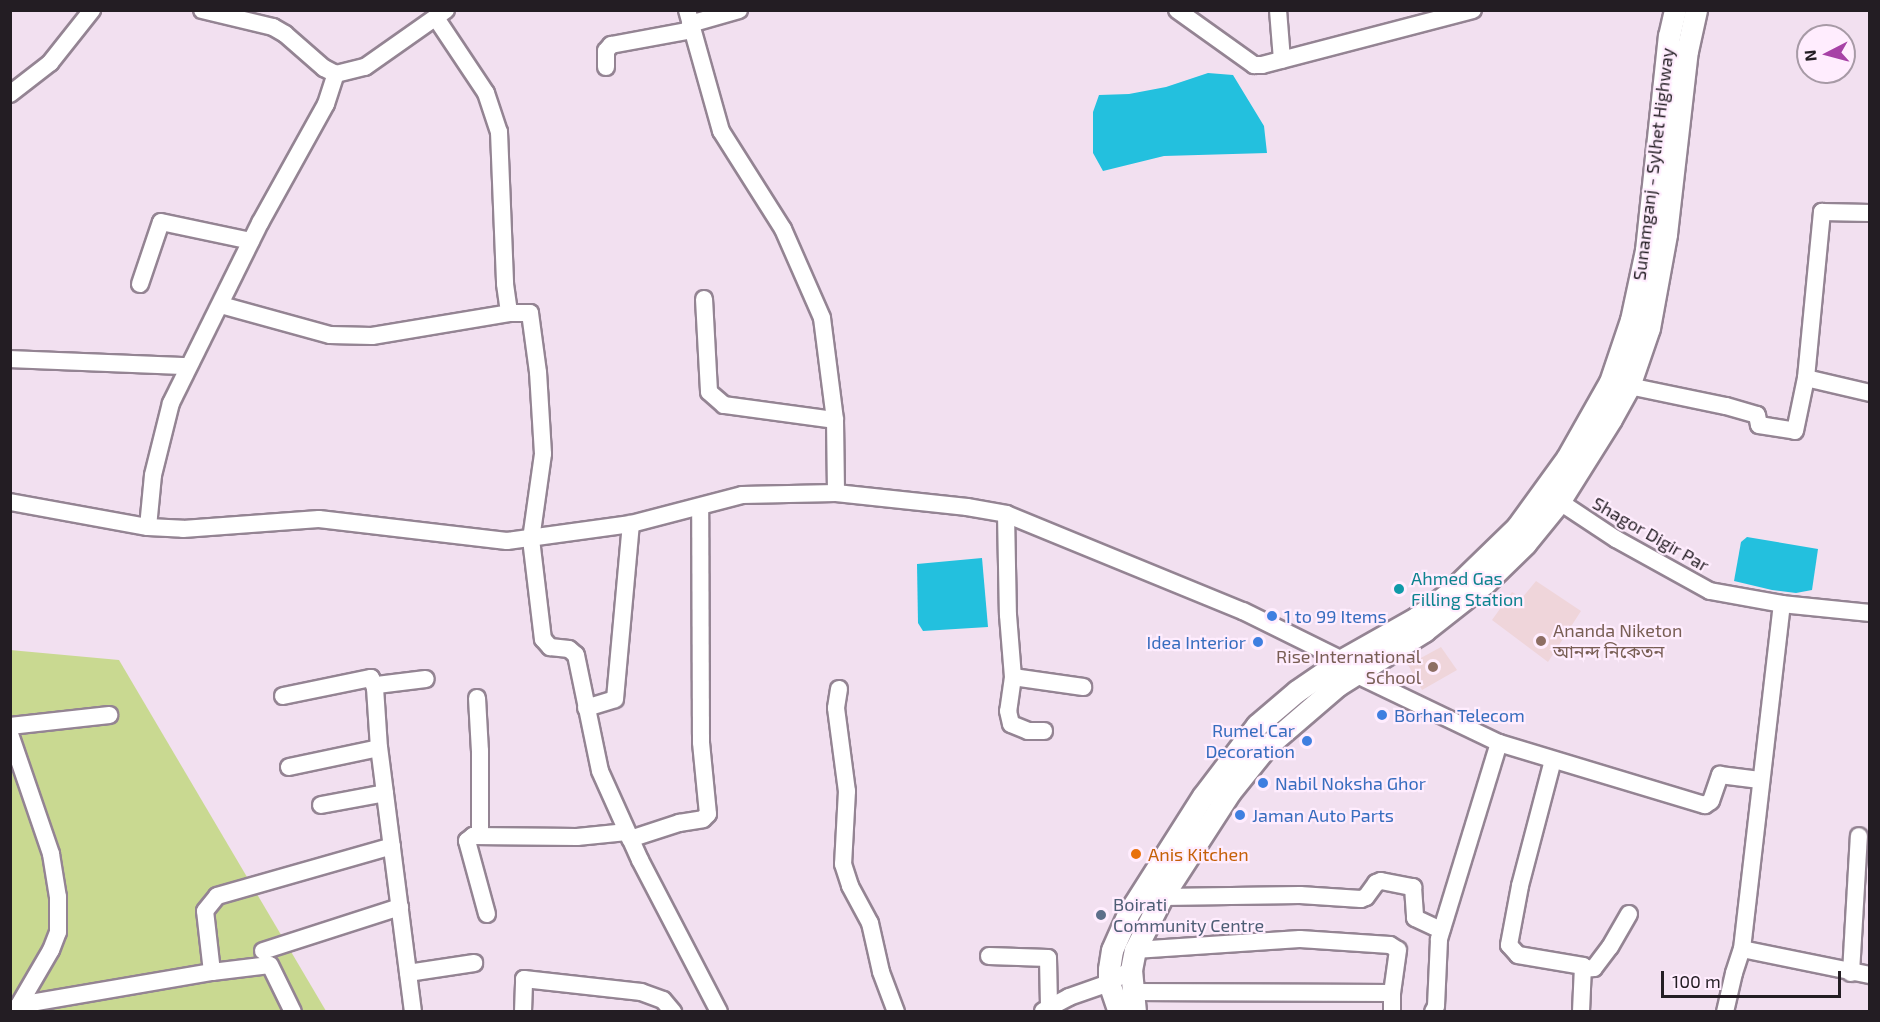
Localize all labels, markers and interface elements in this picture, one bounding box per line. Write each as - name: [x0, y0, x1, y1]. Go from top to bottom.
- north arrow: [1796, 24, 1856, 84]
- street label: Sunamganj - Sylhet Highway: [1628, 46, 1678, 282]
- text: N: [1800, 49, 1820, 62]
- street label: Shagor Digir Par: [1589, 492, 1713, 576]
- place label: Ahmed Gas Filling Station: [1411, 568, 1524, 610]
- marker: Ahmed Gas Filling Station: [1392, 582, 1406, 596]
- place label: 1 to 99 Items: [1284, 605, 1387, 627]
- marker: 1 to 99 Items: [1265, 609, 1279, 623]
- place label: Ananda Niketon আনন্দ নিকেতন: [1553, 620, 1682, 662]
- place label: Idea Interior: [1147, 631, 1246, 653]
- marker: Ananda Niketon আনন্দ নিকেতন: [1534, 634, 1548, 648]
- marker: Idea Interior: [1251, 635, 1265, 649]
- place label: Rise International School: [1276, 646, 1421, 688]
- marker: Rise International School: [1426, 660, 1440, 674]
- place label: Borhan Telecom: [1394, 704, 1525, 726]
- marker: Borhan Telecom: [1375, 708, 1389, 722]
- place label: Rumel Car Decoration: [1205, 720, 1295, 762]
- marker: Rumel Car Decoration: [1300, 734, 1314, 748]
- place label: Nabil Noksha Ghor: [1275, 772, 1426, 794]
- marker: Nabil Noksha Ghor: [1256, 776, 1270, 790]
- place label: Jaman Auto Parts: [1252, 804, 1394, 826]
- marker: Jaman Auto Parts: [1233, 808, 1247, 822]
- place label: Anis Kitchen: [1148, 843, 1249, 865]
- marker: Anis Kitchen: [1129, 847, 1143, 861]
- place label: Boirati Community Centre: [1113, 894, 1264, 936]
- marker: Boirati Community Centre: [1094, 908, 1108, 922]
- scale bar: [1664, 959, 1844, 997]
- text: 100 m: [1672, 970, 1721, 992]

